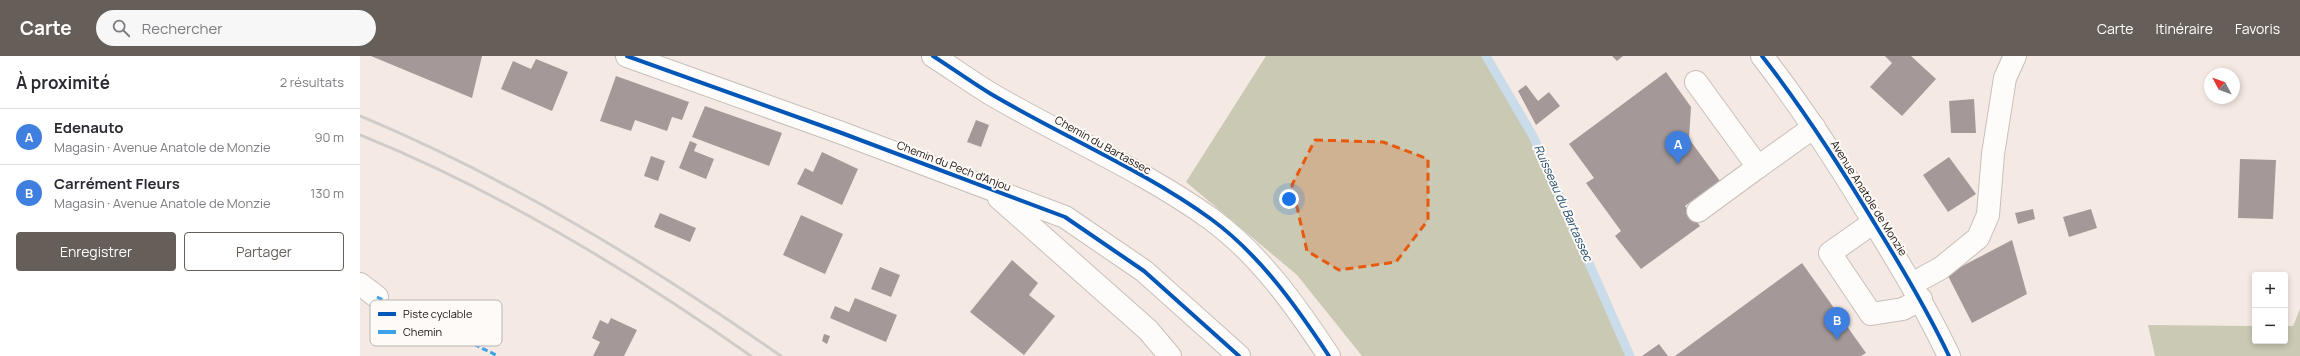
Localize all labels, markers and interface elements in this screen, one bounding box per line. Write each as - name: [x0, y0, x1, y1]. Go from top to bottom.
- search box: [96, 10, 376, 46]
- text: Carte: [20, 15, 72, 41]
- icon: search: [110, 17, 132, 39]
- text: Rechercher: [142, 18, 223, 39]
- text: Carte: [2097, 19, 2133, 38]
- text: Itinéraire: [2155, 19, 2213, 38]
- text: Favoris: [2235, 19, 2280, 38]
- north arrow: [2204, 68, 2240, 104]
- text: À proximité: [16, 71, 110, 94]
- text: 2 résultats: [280, 73, 344, 91]
- street label: Chemin du Bartassec: [1052, 112, 1154, 177]
- text: Edenauto: [54, 117, 124, 138]
- text: A: [25, 128, 33, 146]
- text: 90 m: [314, 128, 344, 146]
- pin: A: [1665, 131, 1691, 164]
- street label: Chemin du Pech d'Anjou: [895, 137, 1013, 194]
- street label: Avenue Anatole de Monzie: [1828, 137, 1911, 259]
- text: Magasin · Avenue Anatole de Monzie: [54, 138, 271, 156]
- water label: Ruisseau du Bartassec: [1530, 142, 1597, 265]
- text: Carrément Fleurs: [54, 173, 180, 194]
- text: B: [25, 184, 33, 202]
- text: 130 m: [310, 184, 344, 202]
- your location: [1279, 189, 1299, 209]
- text: Magasin · Avenue Anatole de Monzie: [54, 194, 271, 212]
- button: Enregistrer: [16, 232, 176, 271]
- button: Partager: [184, 232, 344, 271]
- map controls: [2252, 272, 2288, 344]
- button: +: [2252, 272, 2288, 308]
- legend: [370, 300, 502, 346]
- text: Piste cyclable: [403, 306, 473, 321]
- pin: B: [1824, 307, 1850, 340]
- button: −: [2252, 308, 2288, 344]
- text: Chemin: [403, 324, 442, 339]

